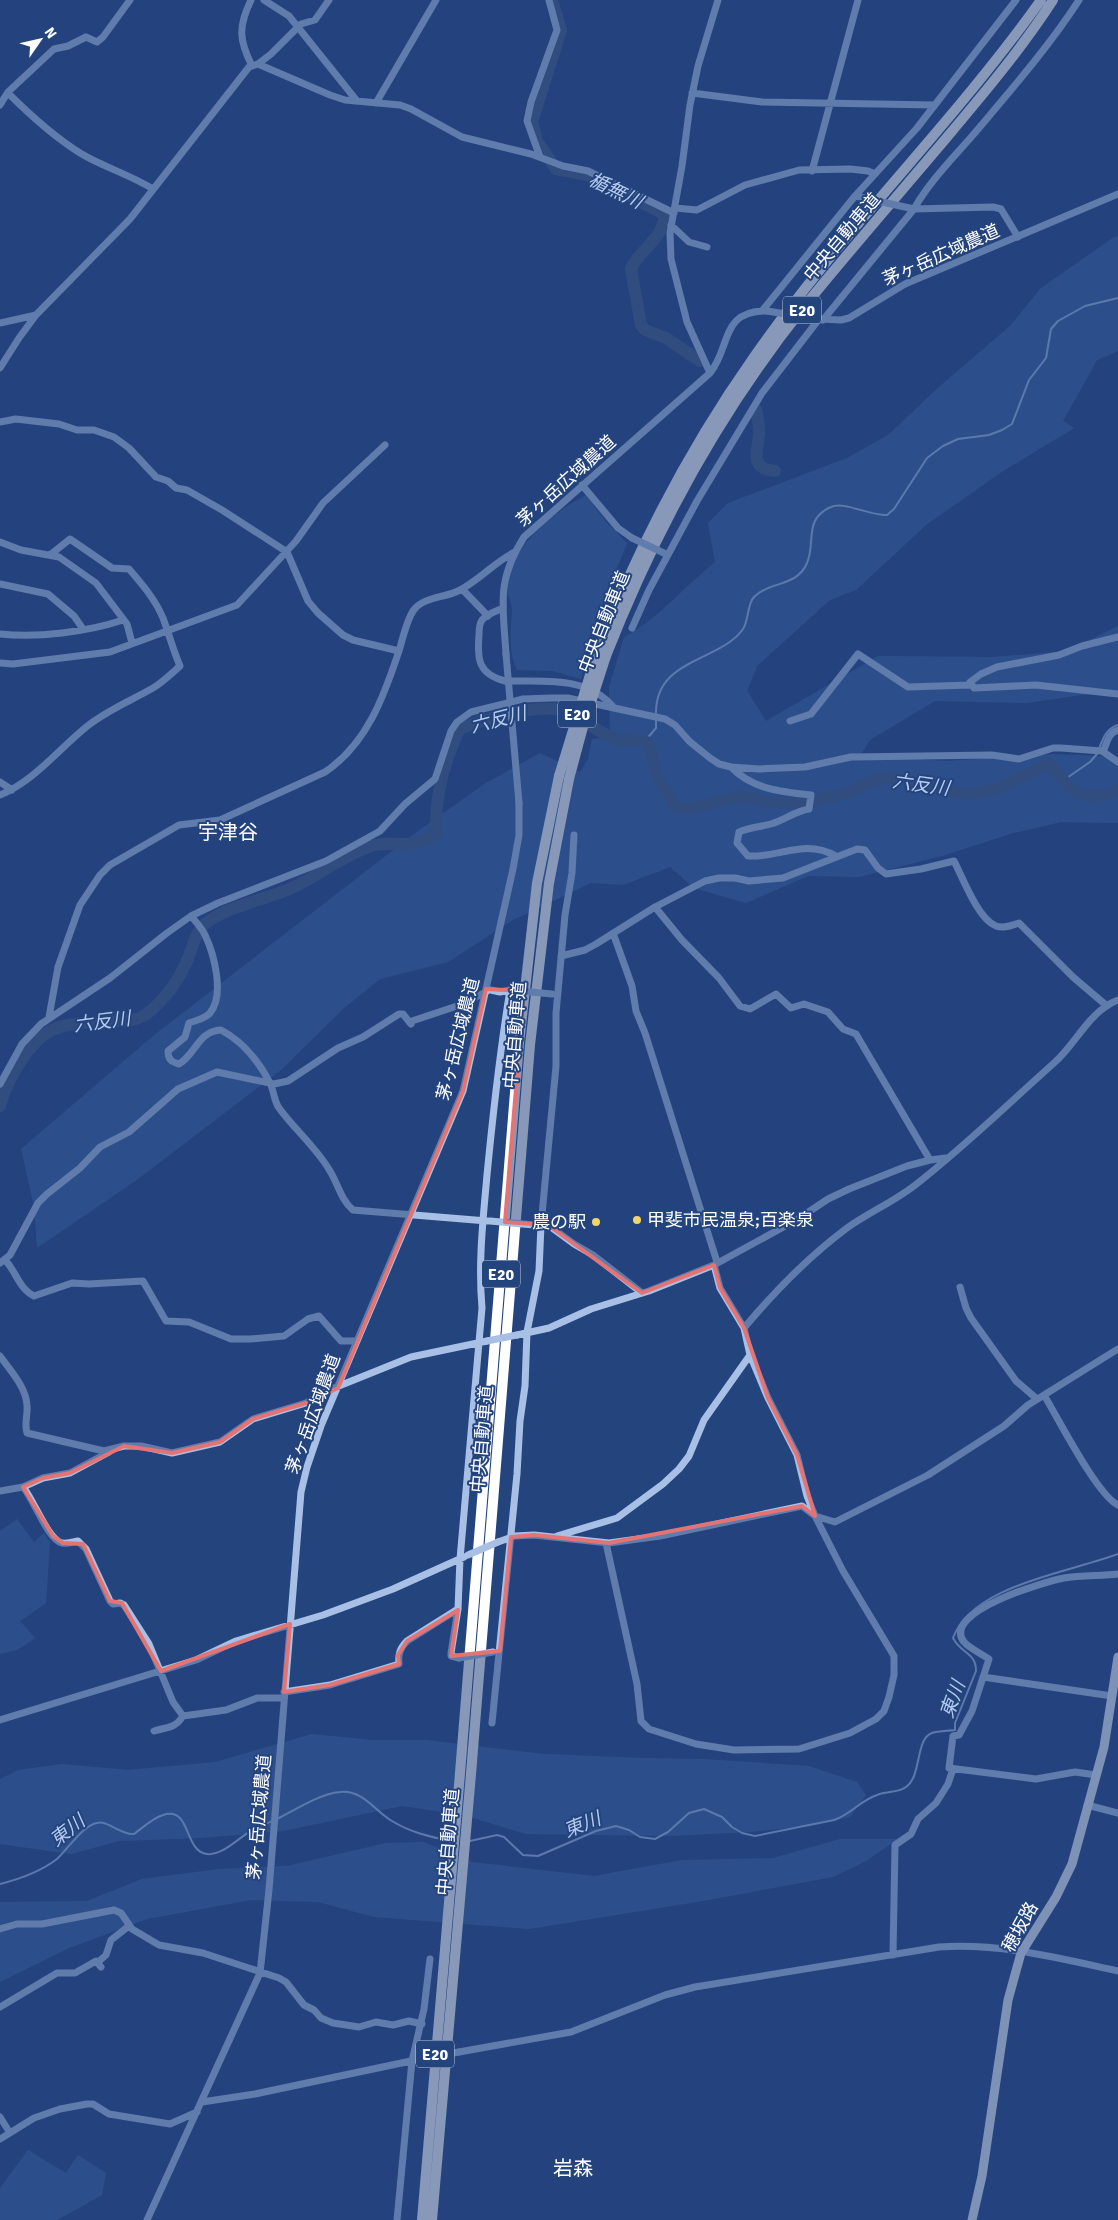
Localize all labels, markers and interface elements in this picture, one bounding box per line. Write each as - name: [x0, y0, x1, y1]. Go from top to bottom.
- north arrow: [15, 15, 65, 65]
- text: N: [41, 24, 60, 42]
- water label: 楯無川: [585, 168, 648, 215]
- street label: 中央自動車道: [799, 189, 885, 285]
- street label: 茅ヶ岳広域農道: [879, 219, 1003, 291]
- road number: E20: [783, 296, 821, 324]
- street label: 茅ヶ岳広域農道: [512, 431, 620, 531]
- street label: 中央自動車道: [574, 568, 634, 676]
- water label: 六反川: [468, 701, 531, 739]
- road number: E20: [558, 701, 596, 728]
- water label: 六反川: [891, 769, 953, 801]
- district label: 宇津谷: [198, 820, 258, 845]
- street label: 茅ヶ岳広域農道: [432, 975, 484, 1103]
- street label: 中央自動車道: [499, 980, 531, 1090]
- water label: 六反川: [72, 1006, 134, 1037]
- place label: 甲斐市民温泉;百楽泉: [647, 1209, 814, 1231]
- place label: 農の駅: [532, 1211, 586, 1233]
- marker: 甲斐市民温泉;百楽泉: [631, 1214, 643, 1226]
- marker: 農の駅: [590, 1216, 602, 1228]
- road number: E20: [482, 1260, 520, 1288]
- street label: 茅ヶ岳広域農道: [281, 1351, 345, 1477]
- street label: 中央自動車道: [466, 1384, 498, 1494]
- water label: 東川: [935, 1676, 971, 1721]
- street label: 茅ヶ岳広域農道: [243, 1753, 275, 1881]
- street label: 中央自動車道: [432, 1787, 464, 1897]
- water label: 東川: [560, 1806, 606, 1843]
- water label: 東川: [45, 1808, 92, 1852]
- street label: 穂坂路: [997, 1898, 1043, 1956]
- road number: E20: [416, 2040, 454, 2068]
- district label: 岩森: [553, 2156, 593, 2181]

